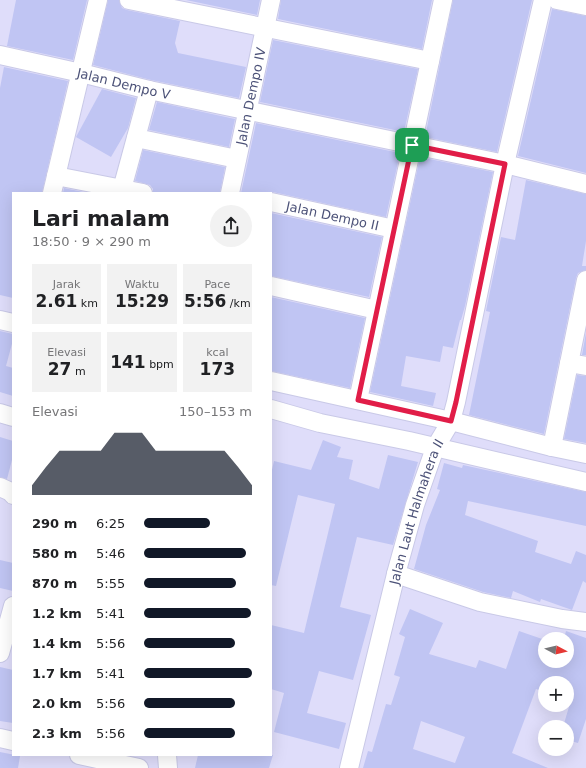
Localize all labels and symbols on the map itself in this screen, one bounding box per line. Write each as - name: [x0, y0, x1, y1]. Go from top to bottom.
- street label: Jalan Dempo IV: [233, 46, 268, 147]
- street label: Jalan Dempo V: [75, 65, 172, 102]
- pin: [395, 128, 429, 162]
- street label: Jalan Dempo II: [284, 198, 380, 233]
- street label: Jalan Laut Halmahera II: [386, 436, 446, 587]
- north arrow: [538, 632, 574, 668]

